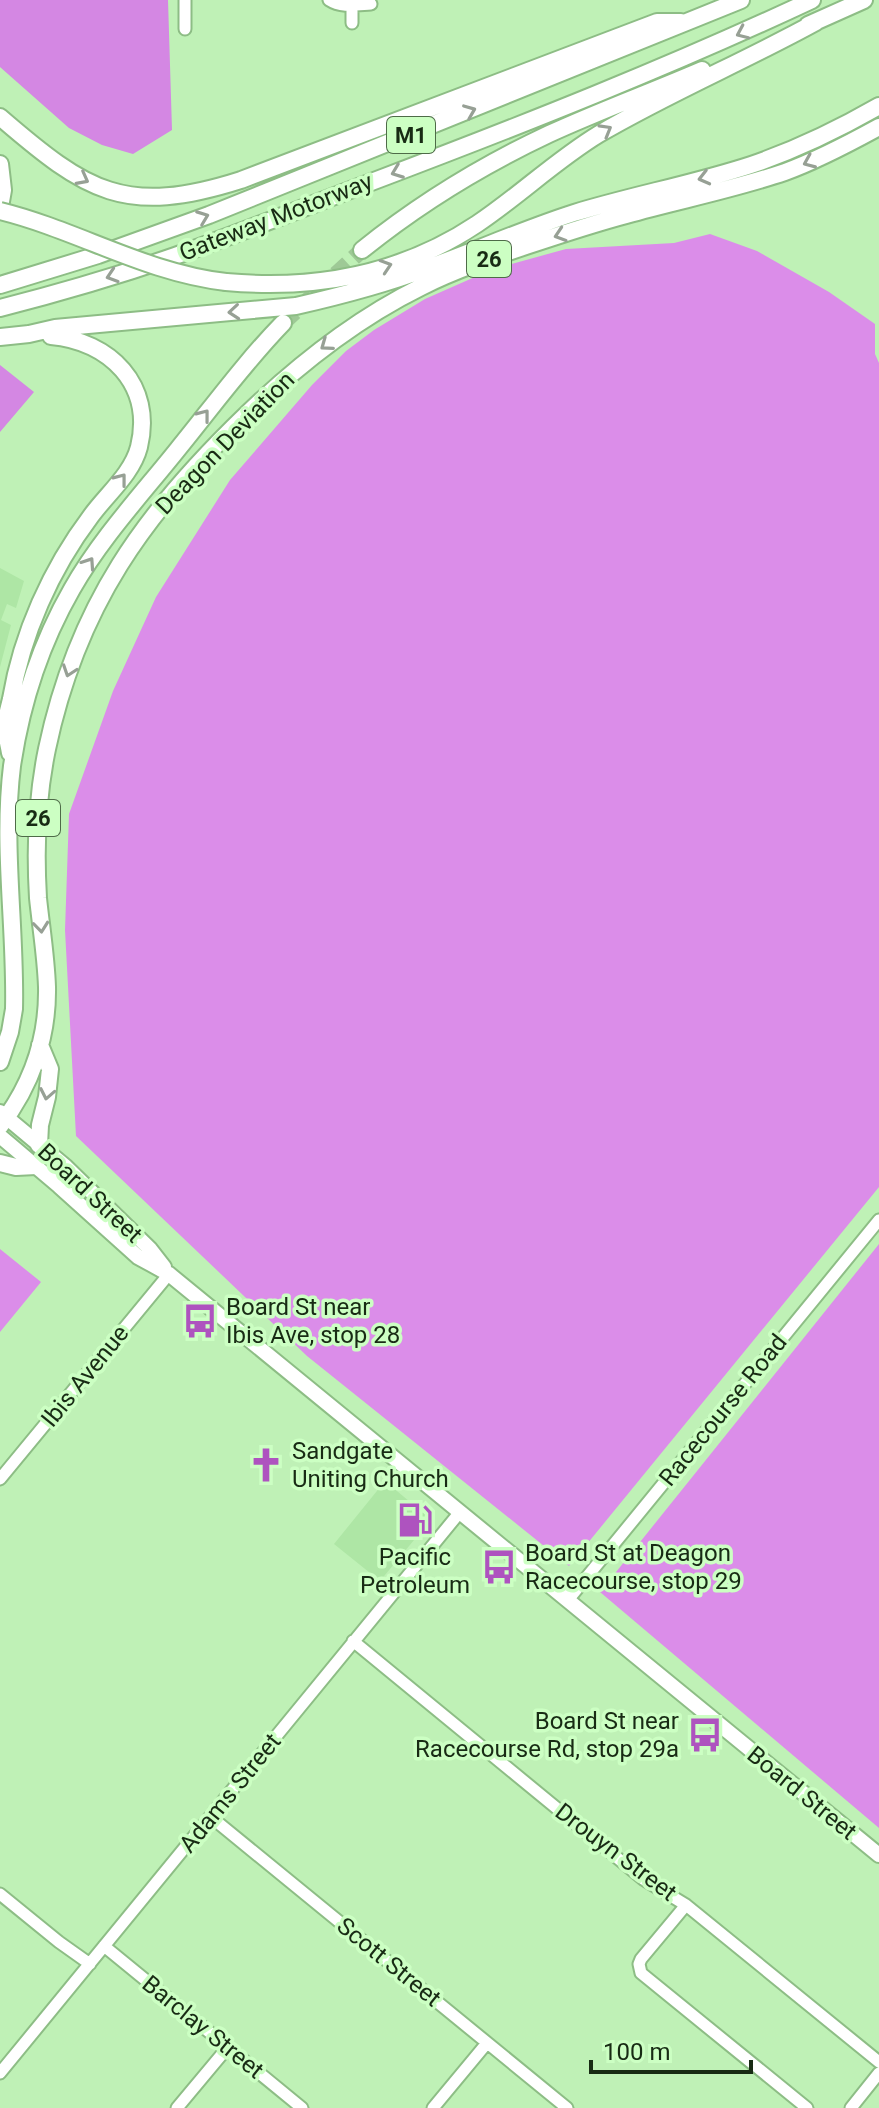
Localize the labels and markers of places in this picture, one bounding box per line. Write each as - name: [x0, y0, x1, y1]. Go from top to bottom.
- place label: Board St near Ibis Ave, stop 28: [226, 1293, 400, 1349]
- bus stop icon: Board St near Ibis Ave, stop 28: [181, 1302, 219, 1340]
- place label: Sandgate Uniting Church: [292, 1437, 449, 1493]
- church icon: Sandgate Uniting Church: [247, 1446, 285, 1484]
- fuel station icon: Pacific Petroleum: [396, 1501, 434, 1539]
- place label: Board St at Deagon Racecourse, stop 29: [525, 1539, 742, 1595]
- place label: Pacific Petroleum: [360, 1543, 470, 1599]
- bus stop icon: Board St at Deagon Racecourse, stop 29: [480, 1548, 518, 1586]
- place label: Board St near Racecourse Rd, stop 29a: [415, 1707, 679, 1763]
- bus stop icon: Board St near Racecourse Rd, stop 29a: [686, 1716, 724, 1754]

